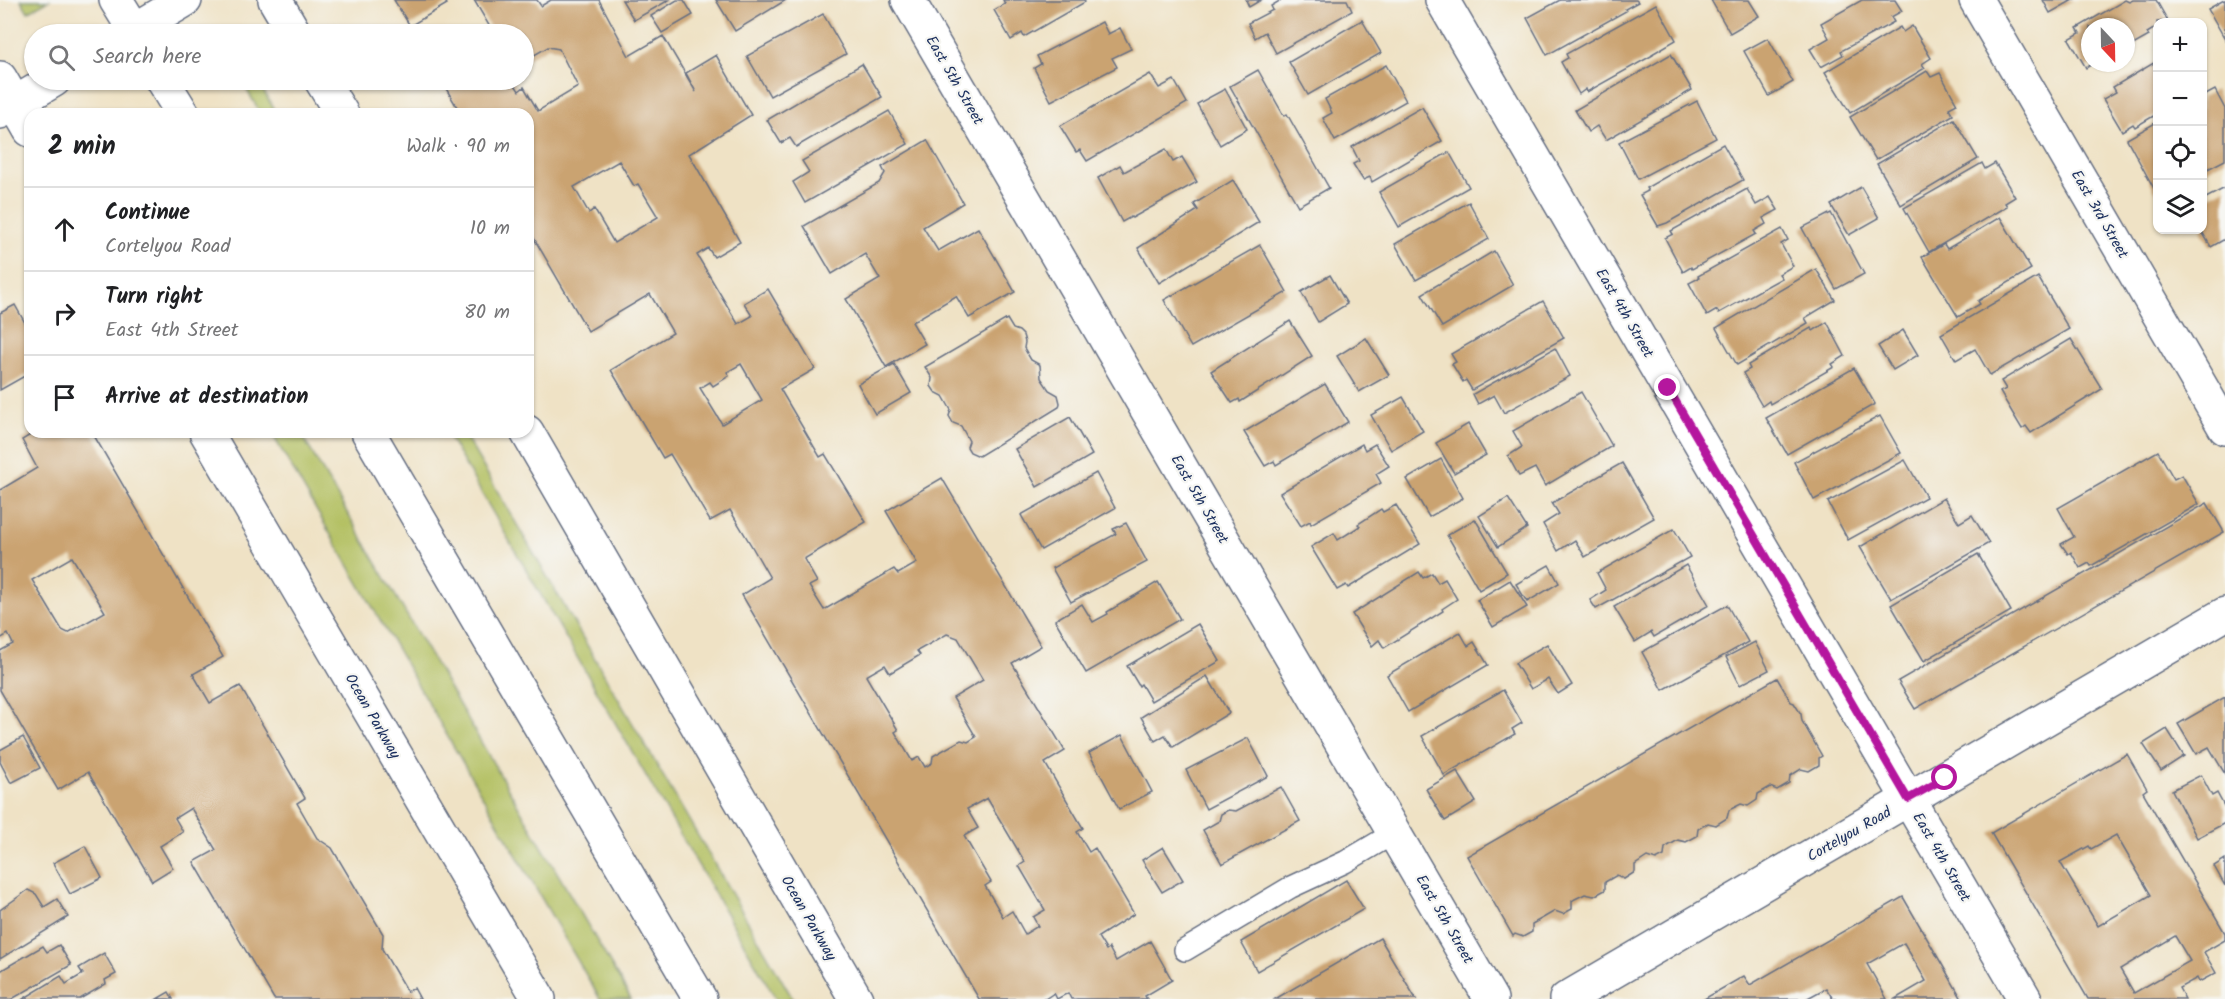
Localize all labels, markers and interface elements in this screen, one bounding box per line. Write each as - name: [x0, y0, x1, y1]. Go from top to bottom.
- north arrow: [2081, 18, 2135, 72]
- map controls: [2153, 18, 2207, 234]
- button: +: [2153, 18, 2207, 72]
- search box: [24, 24, 534, 90]
- street label: East 5th Street: [919, 31, 990, 130]
- text: Search here: [93, 40, 201, 75]
- icon: search: [45, 41, 78, 74]
- button: −: [2153, 72, 2207, 126]
- text: 2 min: [48, 126, 116, 168]
- button: locate: [2153, 126, 2207, 180]
- text: Walk · 90 m: [406, 131, 510, 163]
- street label: East 3rd Street: [2064, 166, 2134, 264]
- button: layers: [2153, 180, 2207, 234]
- text: Continue: [105, 196, 190, 231]
- icon: ahead: [48, 213, 81, 246]
- text: 10 m: [470, 213, 510, 245]
- text: Cortelyou Road: [105, 231, 230, 263]
- street label: East 4th Street: [1589, 264, 1660, 363]
- text: Turn right: [105, 280, 203, 315]
- icon: right: [48, 297, 81, 330]
- text: 80 m: [464, 297, 510, 329]
- text: East 4th Street: [105, 315, 239, 347]
- route end: [1654, 374, 1680, 400]
- text: Arrive at destination: [105, 380, 308, 415]
- icon: arrive: [48, 381, 81, 414]
- street label: East 5th Street: [1164, 450, 1235, 549]
- street label: Ocean Parkway: [338, 669, 407, 764]
- route start: [1931, 764, 1957, 790]
- street label: Cortelyou Road: [1803, 801, 1897, 869]
- street label: East 4th Street: [1906, 808, 1977, 907]
- street label: East 5th Street: [1409, 870, 1480, 969]
- street label: Ocean Parkway: [774, 871, 843, 966]

